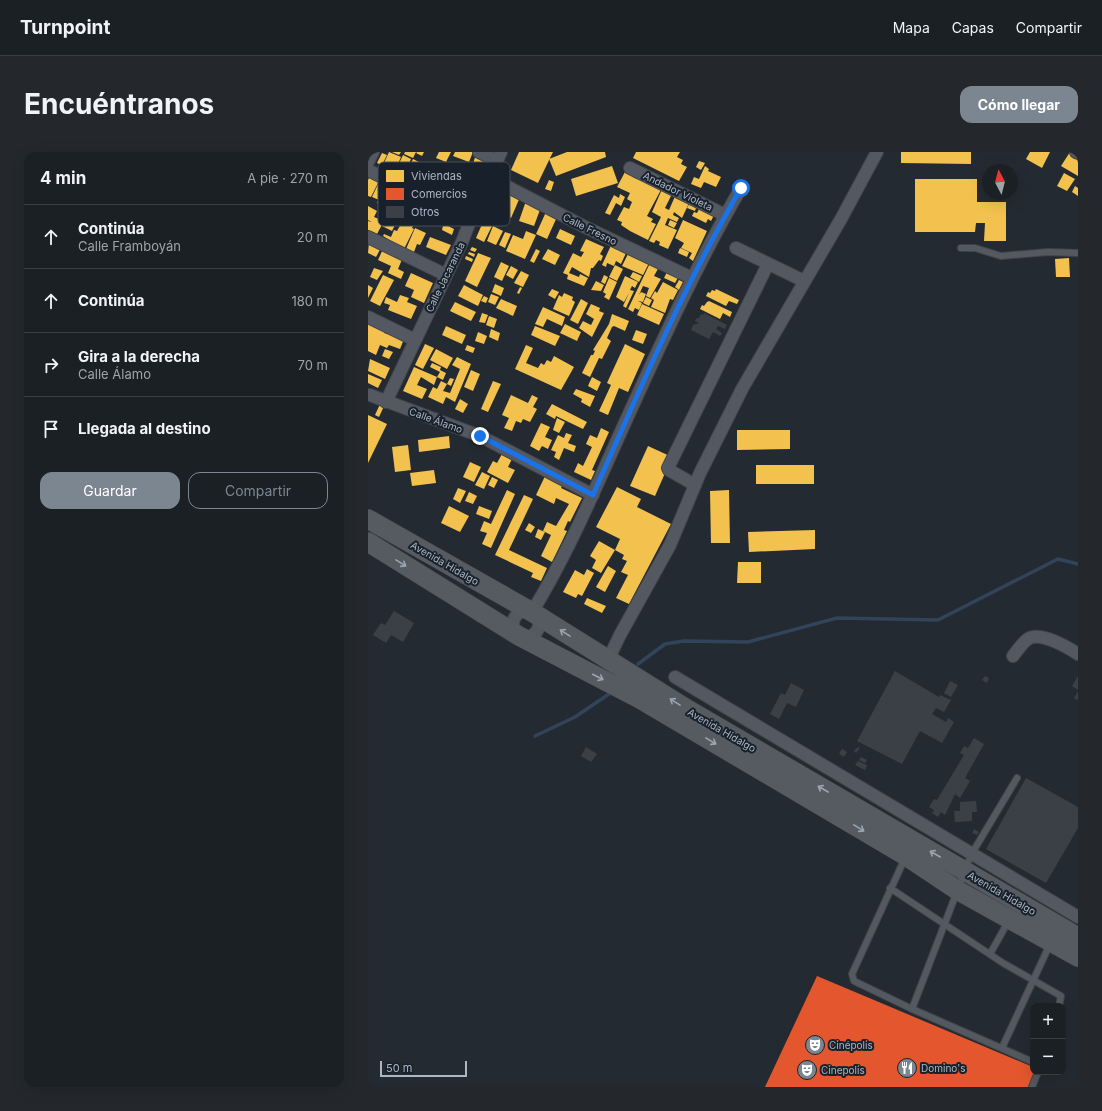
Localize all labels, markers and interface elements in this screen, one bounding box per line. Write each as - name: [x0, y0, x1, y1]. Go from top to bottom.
- text: Turnpoint: [20, 16, 110, 39]
- text: Mapa: [893, 19, 930, 36]
- text: Capas: [952, 19, 994, 36]
- text: Compartir: [1016, 19, 1082, 36]
- button: Cómo llegar: [960, 86, 1078, 123]
- text: Encuéntranos: [24, 87, 214, 121]
- legend: [378, 162, 510, 226]
- north arrow: [982, 164, 1018, 200]
- text: 4 min: [40, 168, 86, 188]
- text: Viviendas: [411, 169, 462, 183]
- street label: Andador Violeta: [641, 169, 715, 213]
- text: A pie · 270 m: [247, 170, 328, 186]
- route start: [732, 179, 750, 197]
- text: Comercios: [411, 187, 467, 201]
- text: Otros: [411, 205, 440, 219]
- street label: Calle Fresno: [561, 211, 619, 247]
- text: Continúa: [78, 219, 145, 238]
- icon: ahead: [40, 226, 62, 248]
- text: 20 m: [297, 229, 328, 245]
- text: Calle Framboyán: [78, 238, 181, 254]
- street label: Calle Jacaranda: [423, 240, 467, 314]
- icon: ahead: [40, 290, 62, 312]
- text: Continúa: [78, 291, 145, 310]
- text: 180 m: [291, 293, 328, 309]
- text: Gira a la derecha: [78, 347, 200, 366]
- icon: right: [40, 354, 62, 376]
- text: 70 m: [298, 357, 328, 373]
- text: Calle Álamo: [78, 366, 151, 382]
- street label: Calle Álamo: [408, 404, 465, 435]
- icon: arrive: [40, 418, 62, 440]
- text: Llegada al destino: [78, 419, 211, 438]
- route end: [471, 427, 489, 445]
- button: Guardar: [40, 472, 180, 509]
- button: Compartir: [188, 472, 328, 509]
- street label: Avenida Hidalgo: [409, 539, 481, 587]
- one-way arrow: [395, 559, 407, 567]
- one-way arrow: [560, 629, 571, 637]
- one-way arrow: [592, 674, 604, 681]
- one-way arrow: [669, 697, 681, 705]
- street label: Avenida Hidalgo: [686, 706, 758, 754]
- one-way arrow: [705, 737, 717, 745]
- one-way arrow: [817, 784, 829, 792]
- one-way arrow: [853, 825, 865, 833]
- one-way arrow: [929, 850, 941, 858]
- street label: Avenida Hidalgo: [966, 869, 1038, 917]
- map controls: [1030, 1003, 1066, 1075]
- button: +: [1030, 1003, 1066, 1039]
- theatre icon: Cinépolis: [804, 1034, 826, 1056]
- place label: Cinépolis: [829, 1039, 873, 1051]
- button: −: [1030, 1039, 1066, 1075]
- restaurant icon: Domino's: [896, 1057, 918, 1079]
- scale bar: [380, 1059, 467, 1078]
- theatre icon: Cinepolis: [796, 1059, 818, 1081]
- text: 50 m: [386, 1061, 412, 1075]
- place label: Domino's: [921, 1062, 965, 1074]
- place label: Cinepolis: [821, 1064, 865, 1076]

